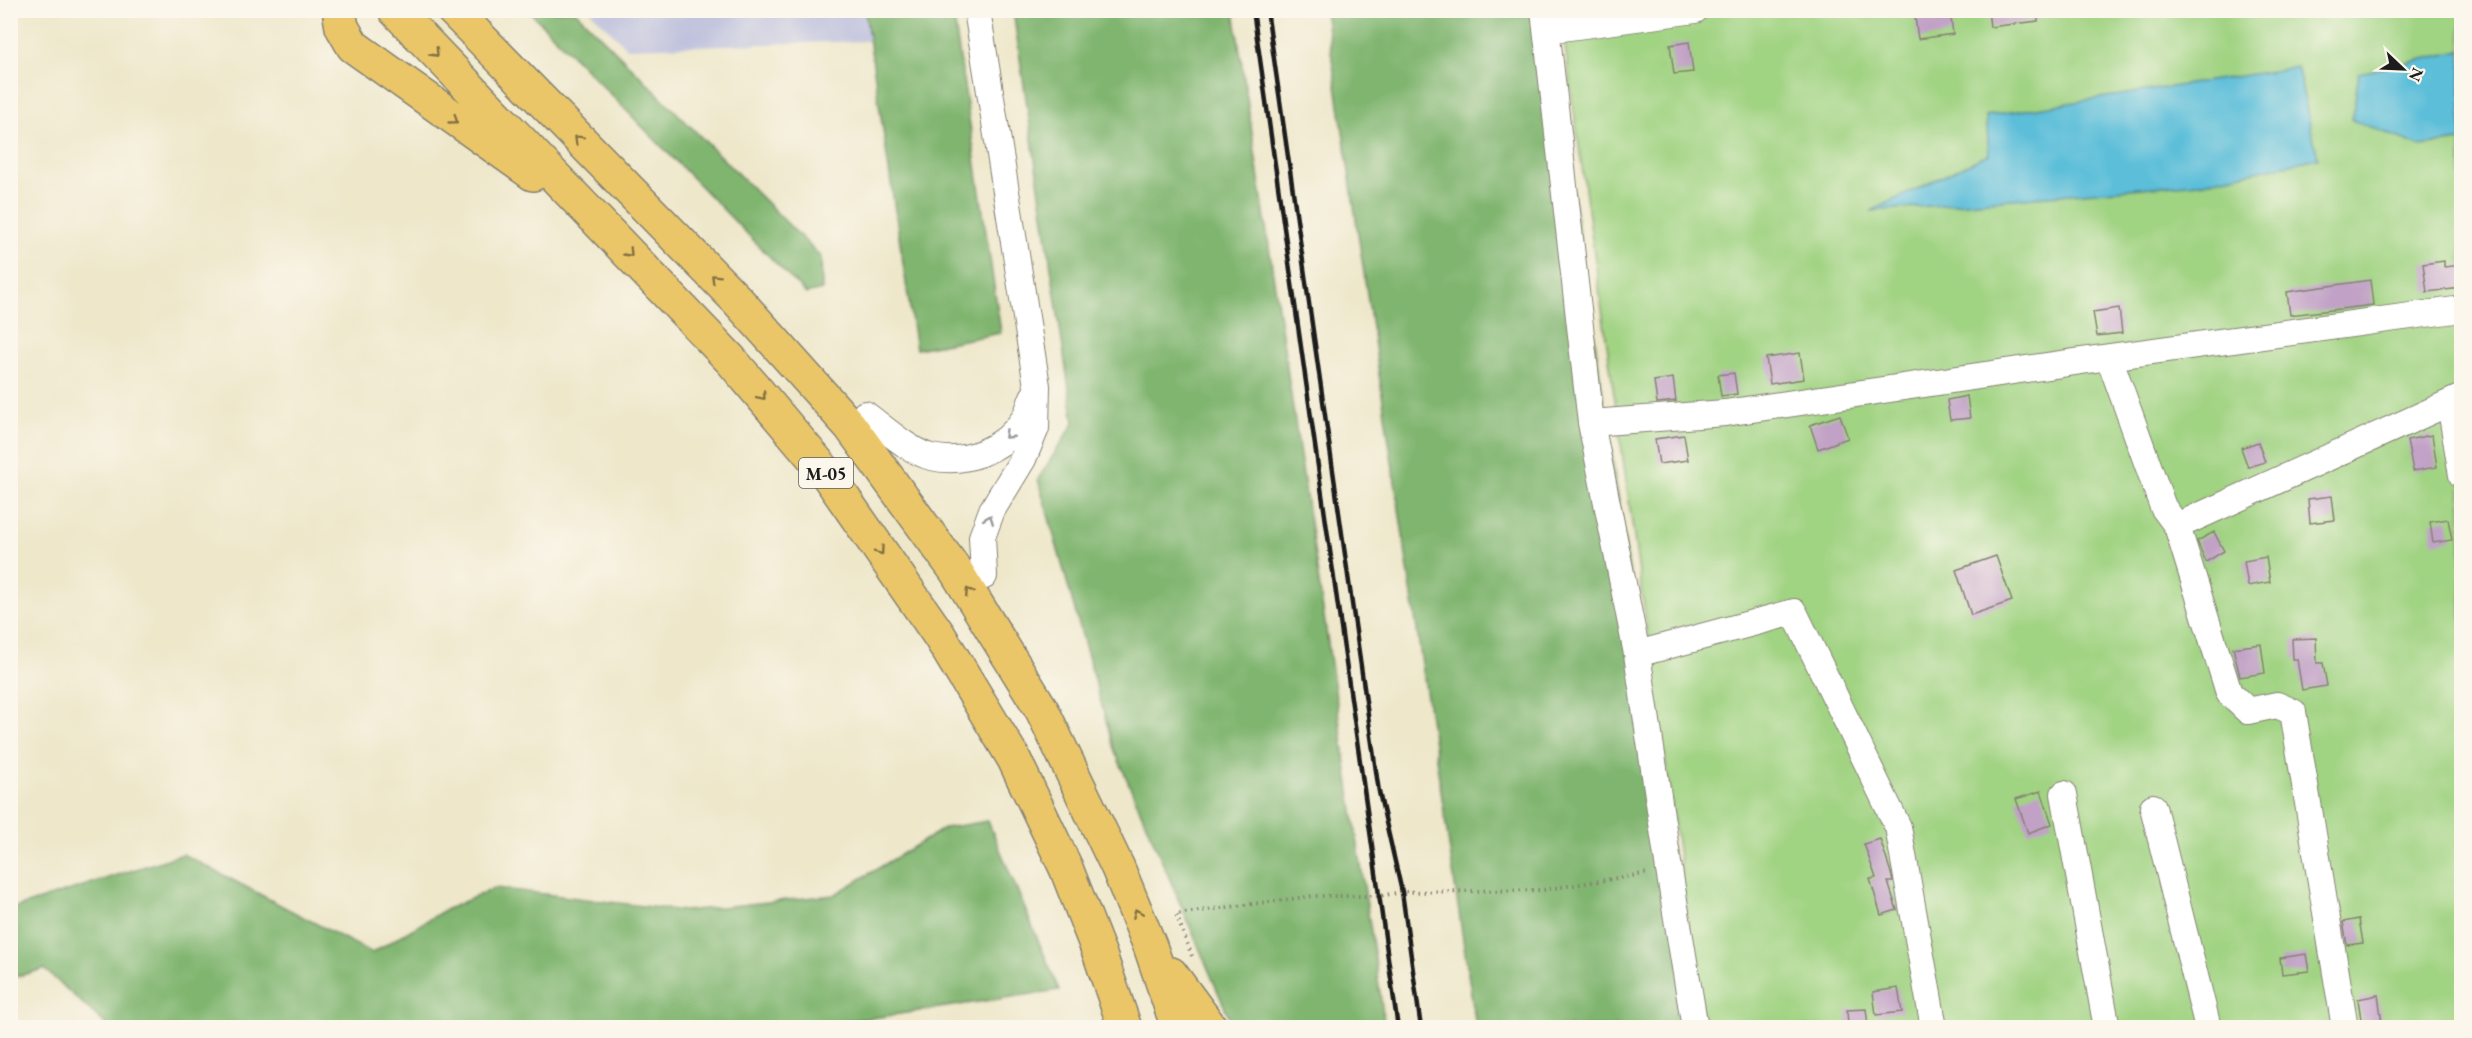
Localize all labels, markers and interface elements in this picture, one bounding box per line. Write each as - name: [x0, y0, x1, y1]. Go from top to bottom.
- north arrow: [2373, 39, 2433, 99]
- one-way arrow: [428, 45, 439, 56]
- text: N: [2404, 65, 2429, 85]
- one-way arrow: [448, 112, 459, 123]
- one-way arrow: [575, 135, 586, 146]
- one-way arrow: [622, 247, 633, 257]
- one-way arrow: [711, 274, 722, 284]
- one-way arrow: [754, 389, 765, 400]
- one-way arrow: [1004, 428, 1015, 439]
- road number: М-05: [799, 458, 853, 488]
- one-way arrow: [982, 514, 994, 525]
- one-way arrow: [873, 544, 884, 555]
- one-way arrow: [964, 588, 976, 598]
- one-way arrow: [1132, 909, 1144, 920]

